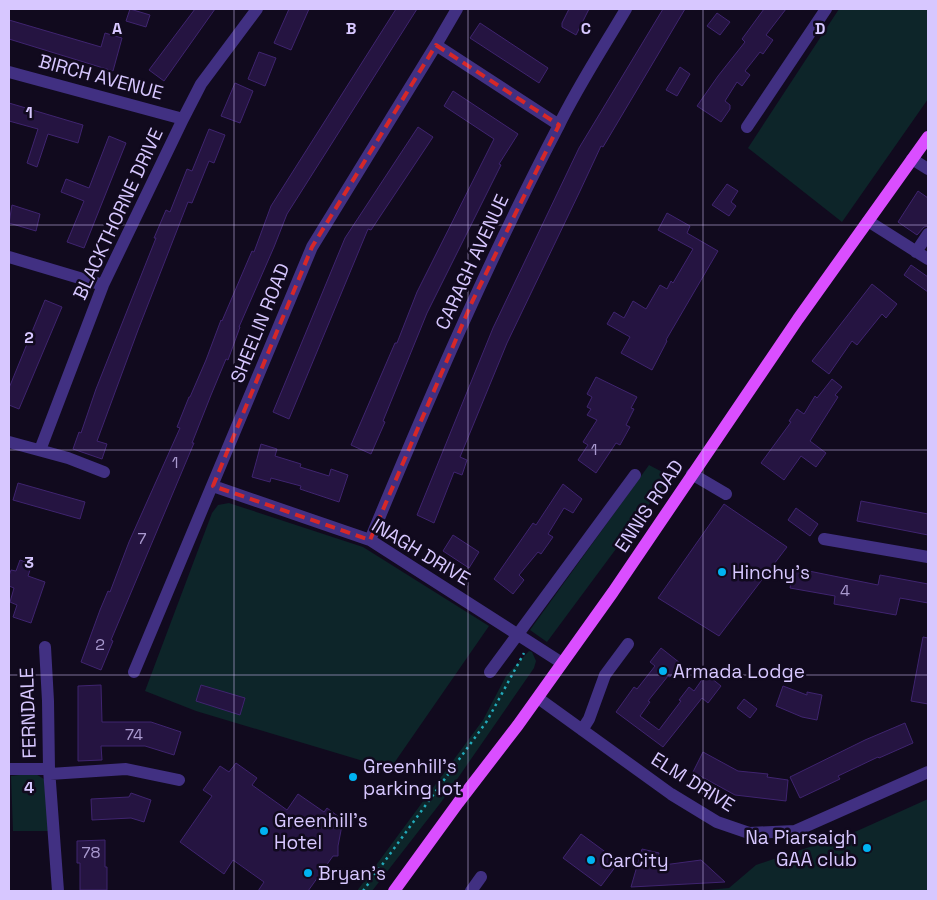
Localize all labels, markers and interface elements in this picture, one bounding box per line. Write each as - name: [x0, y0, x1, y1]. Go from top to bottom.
- text: A: [112, 18, 122, 39]
- text: B: [346, 18, 356, 39]
- text: C: [581, 18, 591, 39]
- text: D: [815, 18, 825, 39]
- street label: BIRCH AVENUE: [36, 48, 166, 106]
- text: 1: [25, 102, 33, 123]
- street label: BLACKTHORNE DRIVE: [67, 124, 169, 304]
- street label: CARAGH AVENUE: [430, 190, 514, 334]
- street label: SHEELIN ROAD: [225, 259, 295, 387]
- text: 2: [24, 327, 34, 348]
- house number: 1: [591, 439, 597, 460]
- house number: 1: [172, 452, 178, 473]
- street label: ENNIS ROAD: [609, 455, 689, 557]
- street label: INAGH DRIVE: [367, 513, 475, 591]
- house number: 7: [137, 528, 147, 549]
- text: 3: [24, 552, 34, 573]
- place label: Hinchy's: [732, 560, 810, 585]
- marker: Hinchy's: [716, 566, 728, 578]
- house number: 4: [840, 580, 850, 601]
- house number: 2: [95, 634, 105, 655]
- place label: Armada Lodge: [673, 659, 805, 684]
- marker: Armada Lodge: [657, 665, 669, 677]
- street label: FERNDALE: [14, 667, 42, 759]
- house number: 74: [125, 724, 143, 745]
- street label: ELM DRIVE: [646, 746, 740, 818]
- place label: Greenhill's parking lot: [363, 754, 462, 801]
- marker: Greenhill's parking lot: [347, 771, 359, 783]
- text: 4: [24, 777, 34, 798]
- place label: Greenhill's Hotel: [274, 808, 368, 855]
- marker: Greenhill's Hotel: [258, 825, 270, 837]
- place label: Na Piarsaigh GAA club: [745, 825, 857, 872]
- house number: 78: [82, 842, 101, 863]
- marker: Na Piarsaigh GAA club: [861, 842, 873, 854]
- place label: CarCity: [601, 848, 669, 873]
- marker: CarCity: [585, 854, 597, 866]
- place label: Bryan's: [318, 861, 386, 886]
- marker: Bryan's: [302, 867, 314, 879]

